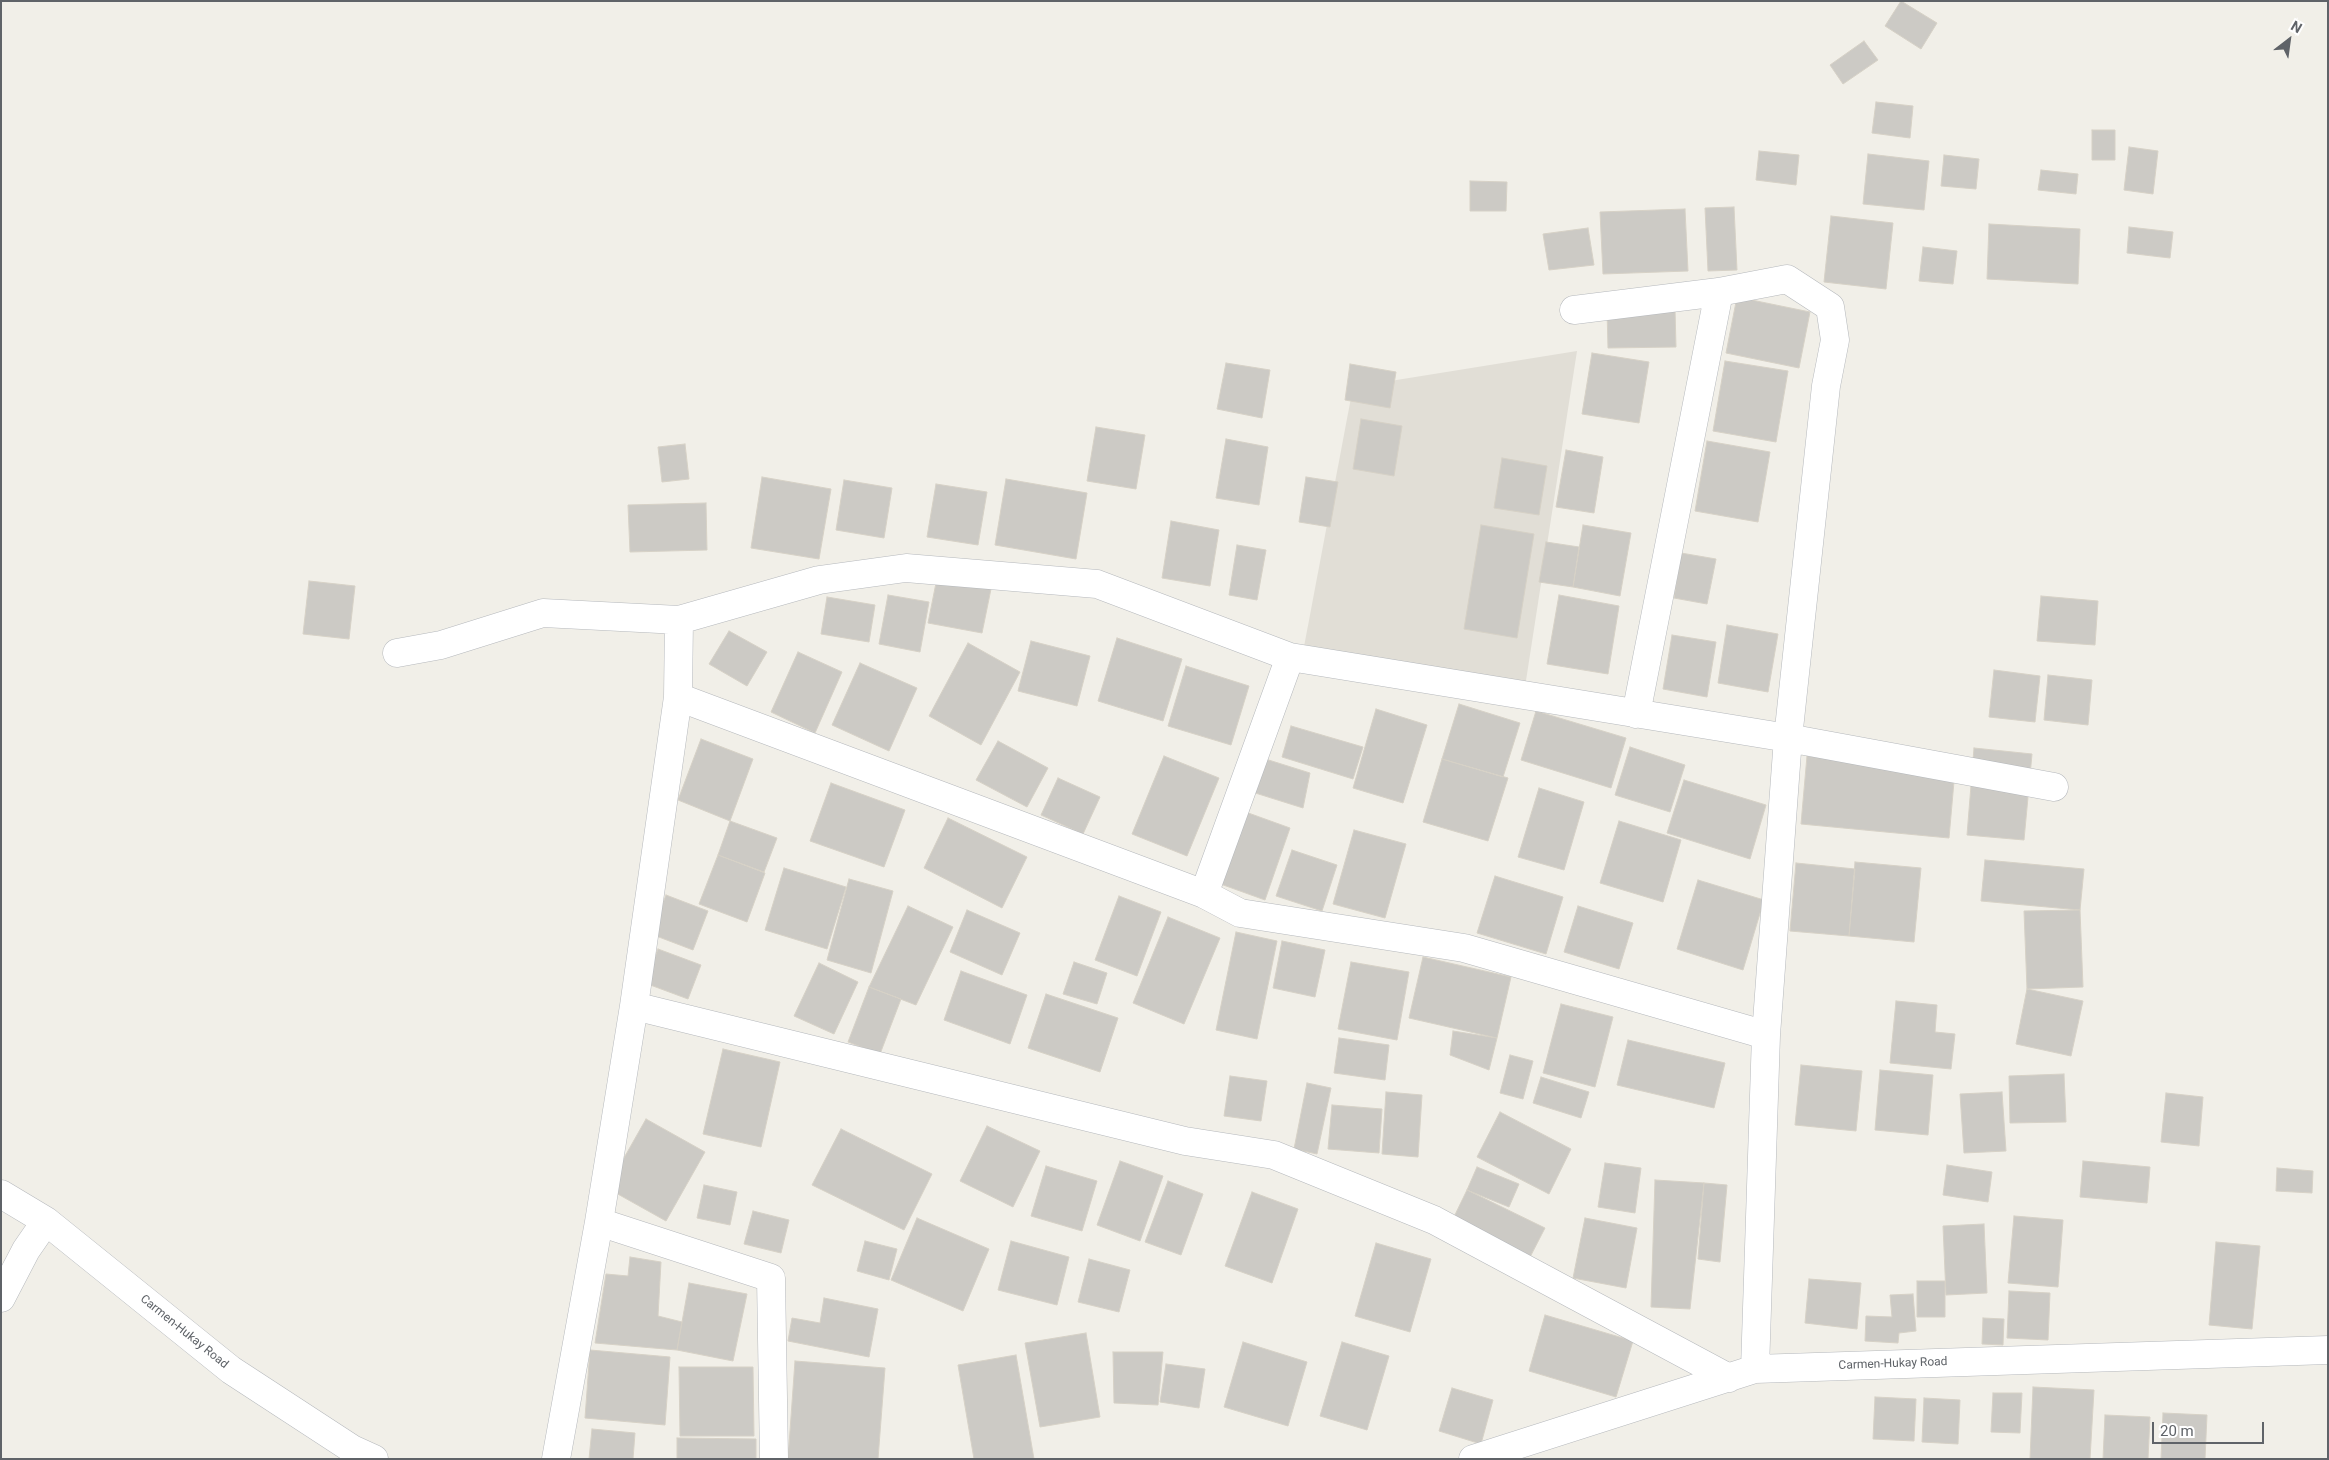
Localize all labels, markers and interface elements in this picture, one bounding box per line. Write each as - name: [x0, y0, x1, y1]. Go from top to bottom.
- north arrow: [2264, 15, 2314, 65]
- text: N: [2288, 18, 2305, 36]
- street label: Carmen-Hukay Road: [137, 1292, 231, 1372]
- street label: Carmen-Hukay Road: [1838, 1355, 1948, 1373]
- scale bar: [2154, 1412, 2266, 1444]
- text: 20 m: [2160, 1422, 2194, 1440]

